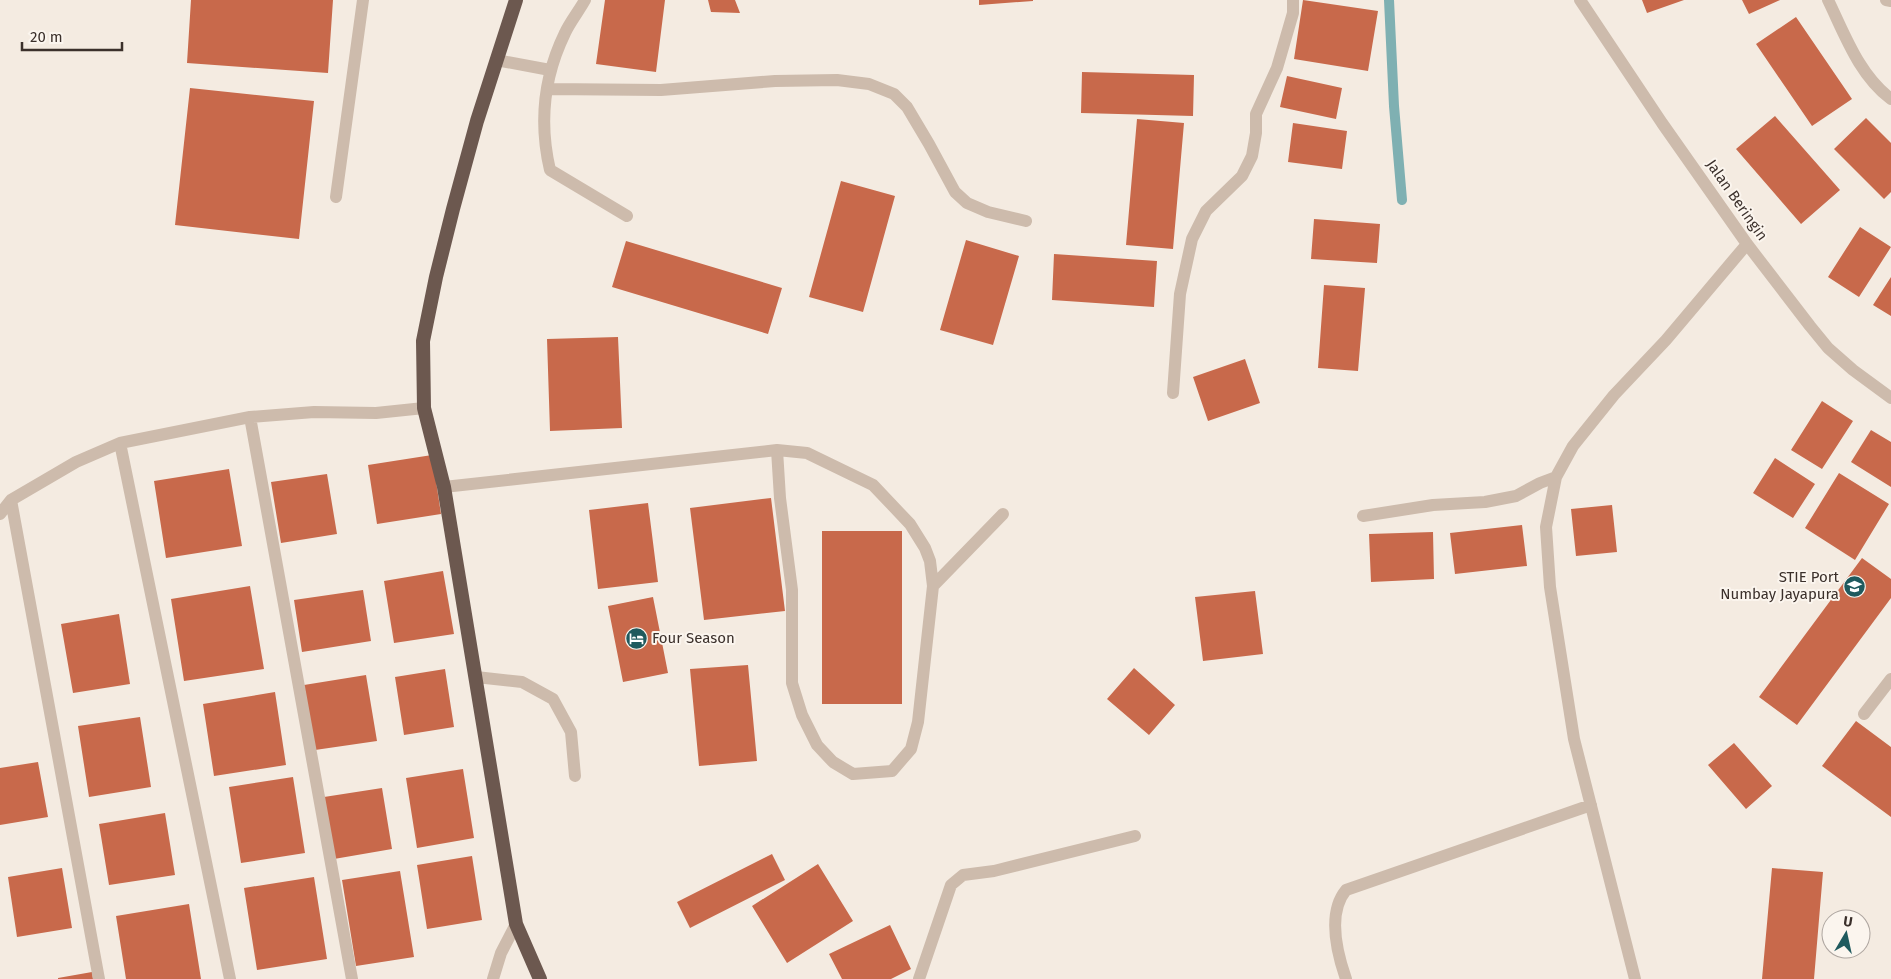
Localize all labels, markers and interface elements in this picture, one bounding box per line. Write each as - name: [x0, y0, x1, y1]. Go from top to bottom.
- scale bar: [22, 20, 122, 52]
- text: 20 m: [30, 28, 63, 46]
- street label: Jalan Beringin: [1702, 156, 1772, 244]
- place label: STIE Port Numbay Jayapura: [1720, 568, 1840, 603]
- school or university icon: STIE Port Numbay Jayapura: [1843, 574, 1867, 598]
- hotel icon: Four Season: [624, 626, 648, 650]
- place label: Four Season: [652, 629, 735, 647]
- north arrow: [1821, 909, 1871, 959]
- text: U: [1842, 913, 1854, 931]

